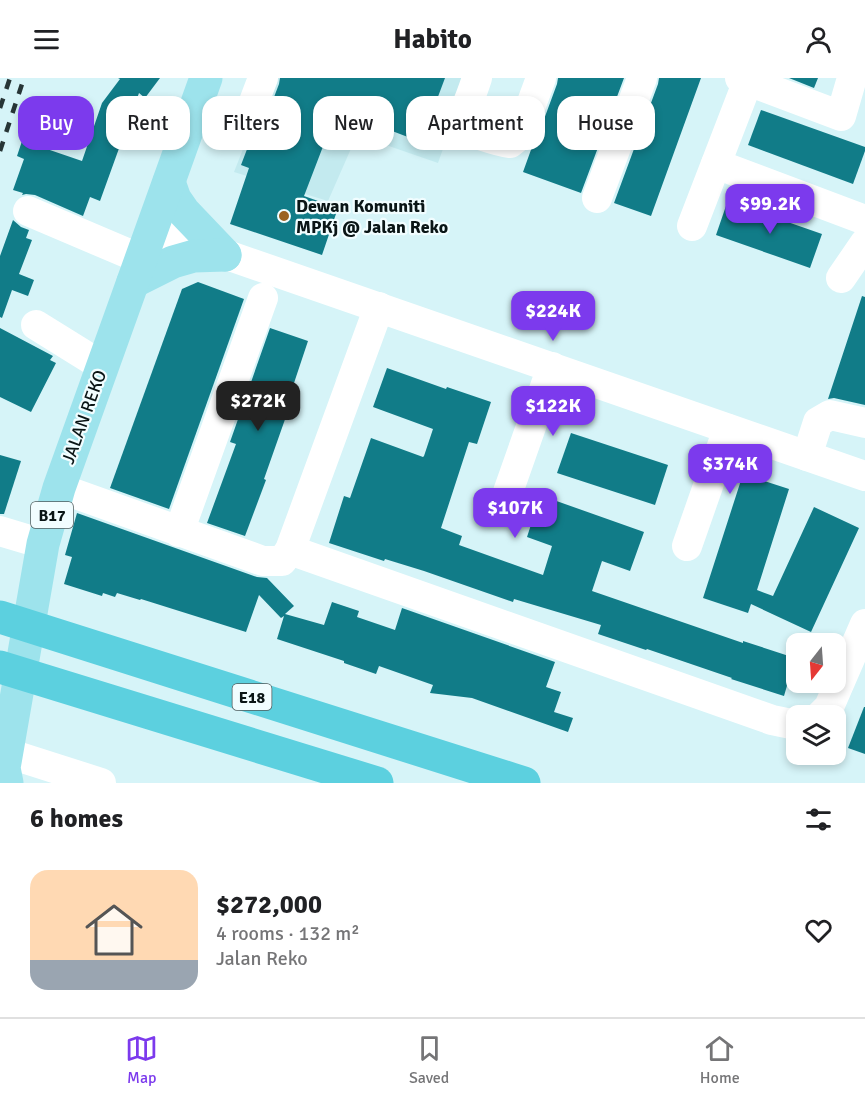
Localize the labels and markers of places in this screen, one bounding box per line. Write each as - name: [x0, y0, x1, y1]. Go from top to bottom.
- pin: $99.2K: [721, 184, 819, 235]
- place label: Dewan Komuniti MPKj @ Jalan Reko: [296, 195, 448, 238]
- marker: Dewan Komuniti MPKj @ Jalan Reko: [277, 209, 291, 223]
- pin: $224K: [511, 291, 595, 342]
- pin: $272K: [216, 381, 300, 432]
- pin: $122K: [511, 386, 595, 437]
- pin: $374K: [688, 444, 772, 495]
- pin: $107K: [473, 488, 557, 539]

